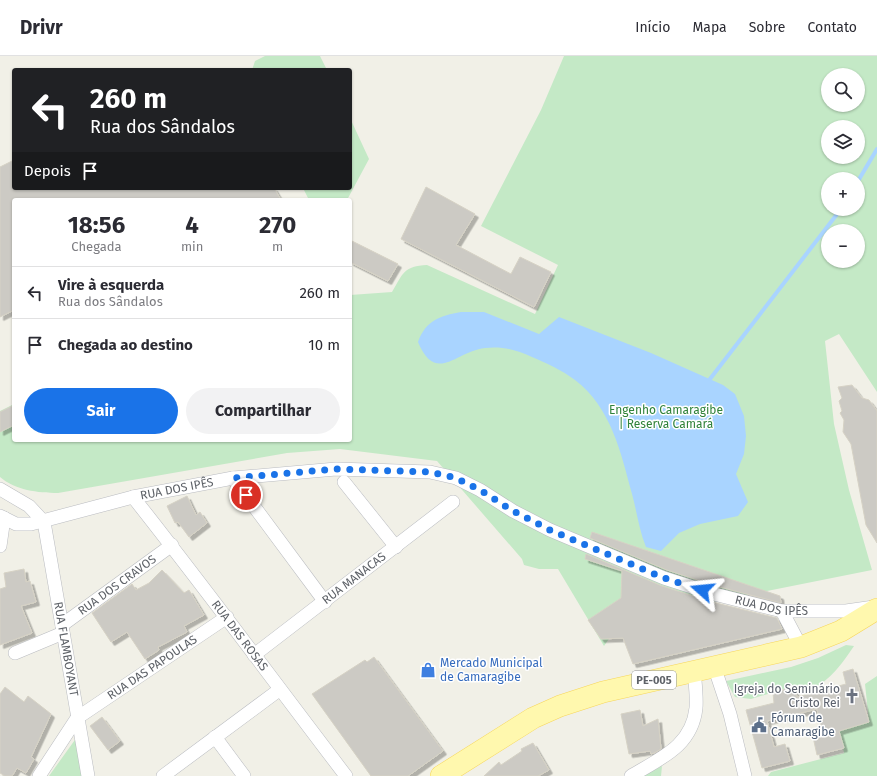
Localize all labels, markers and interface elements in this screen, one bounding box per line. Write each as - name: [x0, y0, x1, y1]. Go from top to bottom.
- text: Drivr: [20, 16, 63, 39]
- text: Início: [635, 19, 670, 36]
- text: Mapa: [692, 19, 727, 36]
- text: Sobre: [749, 19, 785, 36]
- text: Contato: [807, 19, 857, 36]
- map controls: [821, 68, 865, 268]
- button: search: [821, 68, 865, 112]
- text: 260 m: [90, 82, 167, 115]
- icon: left: [24, 84, 76, 136]
- text: Rua dos Sândalos: [90, 116, 235, 138]
- button: layers: [821, 120, 865, 164]
- icon: arrive: [79, 160, 101, 182]
- text: Depois: [24, 162, 71, 180]
- button: +: [821, 172, 865, 216]
- text: 18:56: [68, 211, 125, 239]
- text: 4: [185, 211, 199, 239]
- text: 270: [259, 211, 296, 239]
- button: −: [821, 224, 865, 268]
- text: Chegada: [71, 239, 122, 254]
- text: min: [181, 239, 203, 254]
- text: m: [272, 239, 283, 254]
- text: Vire à esquerda: [58, 276, 164, 294]
- icon: left: [24, 282, 46, 304]
- text: 260 m: [299, 284, 340, 302]
- text: Rua dos Sândalos: [58, 294, 163, 309]
- icon: arrive: [24, 334, 46, 356]
- text: Chegada ao destino: [58, 336, 193, 354]
- text: 10 m: [308, 336, 340, 354]
- button: Sair: [24, 388, 178, 434]
- button: Compartilhar: [186, 388, 340, 434]
- park label: Engenho Camaragibe | Reserva Camará: [609, 403, 723, 431]
- street label: RUA DOS IPÊS: [139, 475, 215, 502]
- pin: [229, 478, 263, 512]
- icon: arrive: [235, 484, 257, 506]
- street label: RUA MANACAS: [319, 549, 389, 607]
- street label: RUA DOS CRAVOS: [75, 552, 159, 618]
- position arrow: [681, 569, 723, 611]
- street label: RUA DOS IPÊS: [733, 593, 808, 618]
- street label: RUA DAS ROSAS: [209, 598, 271, 674]
- street label: RUA FLAMBOYANT: [51, 601, 81, 698]
- street label: RUA DAS PAPOULAS: [105, 632, 200, 703]
- place label: Mercado Municipal de Camaragibe: [440, 656, 543, 684]
- shop icon: Mercado Municipal de Camaragibe: [419, 661, 437, 679]
- road number: PE-005: [632, 671, 676, 689]
- place label: Igreja do Seminário Cristo Rei: [734, 682, 840, 710]
- church icon: Igreja do Seminário Cristo Rei: [843, 687, 861, 705]
- place label: Fórum de Camaragibe: [771, 711, 835, 739]
- public building icon: Fórum de Camaragibe: [750, 716, 768, 734]

